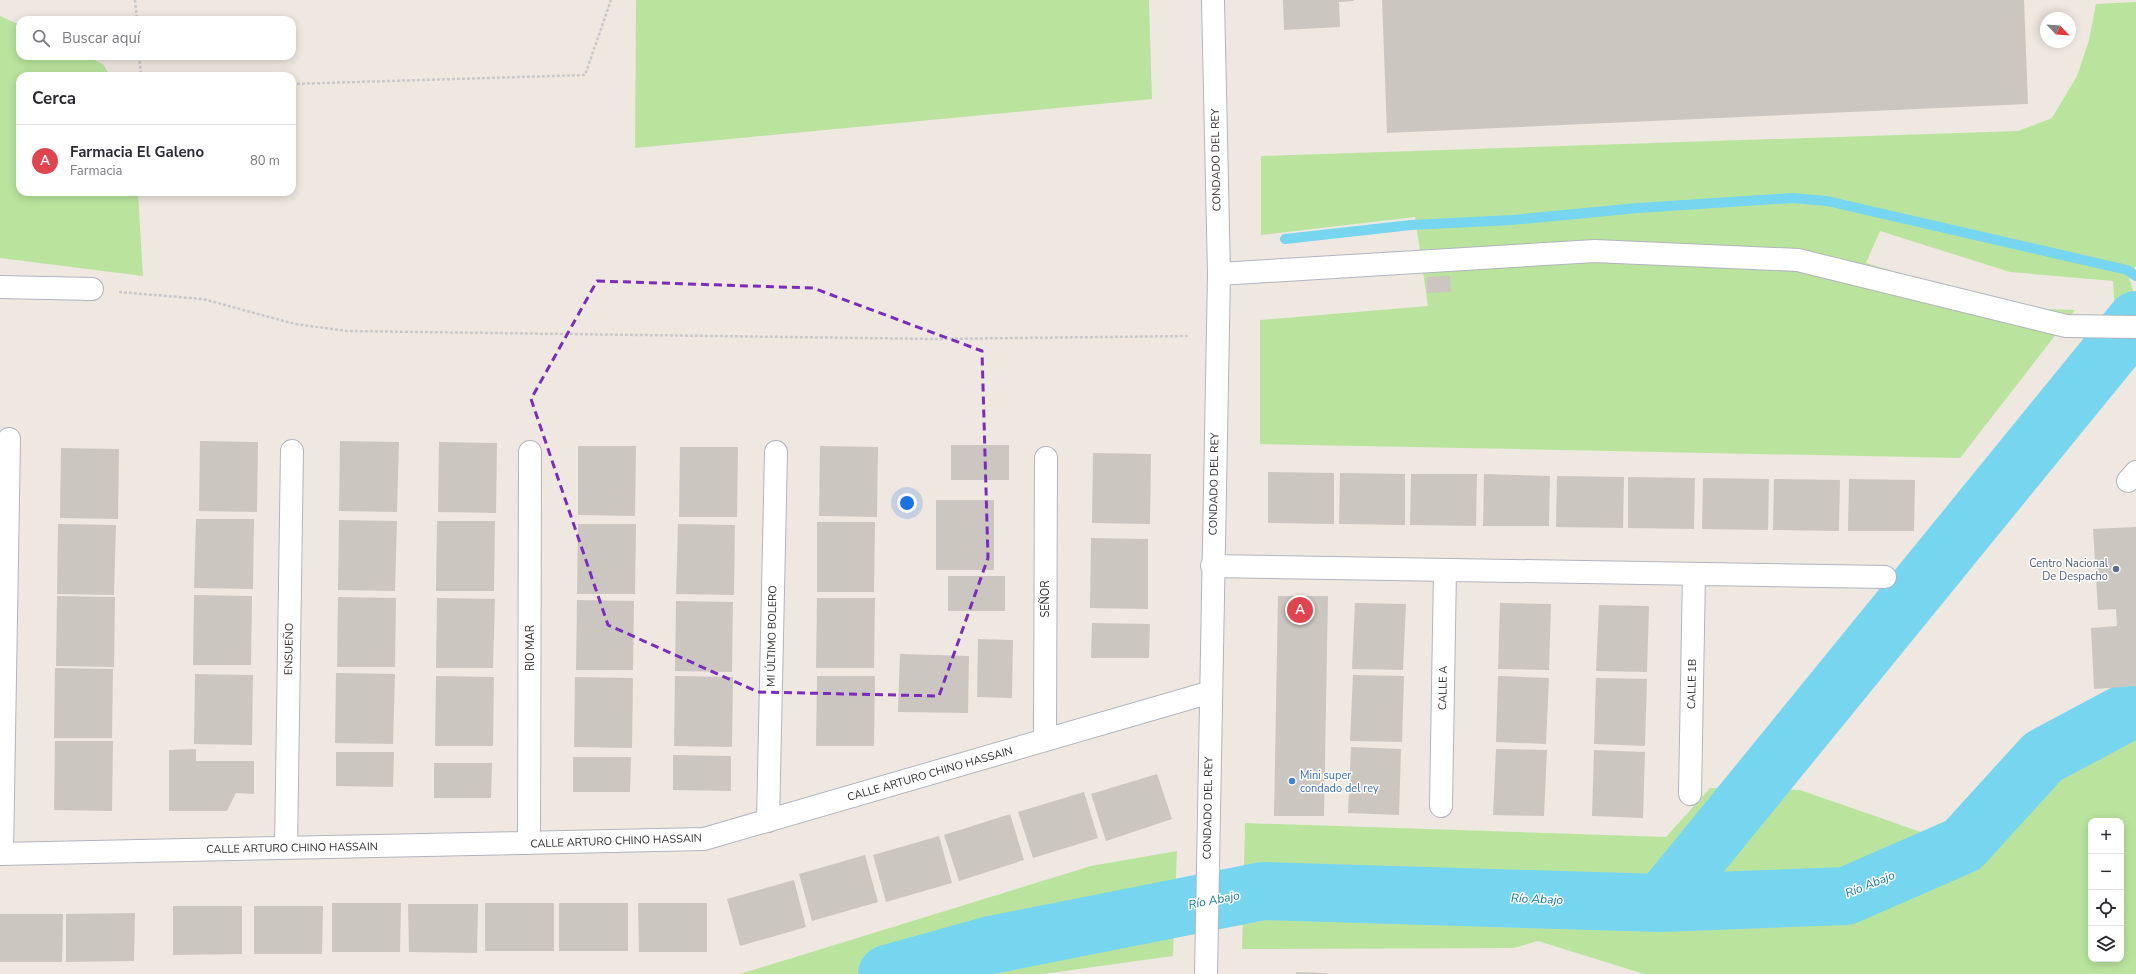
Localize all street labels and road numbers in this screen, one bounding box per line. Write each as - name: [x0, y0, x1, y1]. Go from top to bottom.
- street label: CONDADO DEL REY: [1208, 108, 1224, 212]
- street label: CONDADO DEL REY: [1206, 432, 1222, 536]
- street label: SEÑOR: [1038, 580, 1053, 618]
- street label: MI ÚLTIMO BOLERO: [763, 585, 780, 687]
- street label: ENSUEÑO: [281, 623, 297, 675]
- street label: RIO MAR: [523, 624, 538, 671]
- street label: CALLE 1B: [1684, 659, 1700, 709]
- street label: CALLE A: [1435, 666, 1451, 710]
- street label: CALLE ARTURO CHINO HASSAIN: [845, 743, 1015, 805]
- street label: CONDADO DEL REY: [1200, 756, 1216, 860]
- street label: CALLE ARTURO CHINO HASSAIN: [530, 831, 702, 851]
- street label: CALLE ARTURO CHINO HASSAIN: [206, 839, 378, 857]

